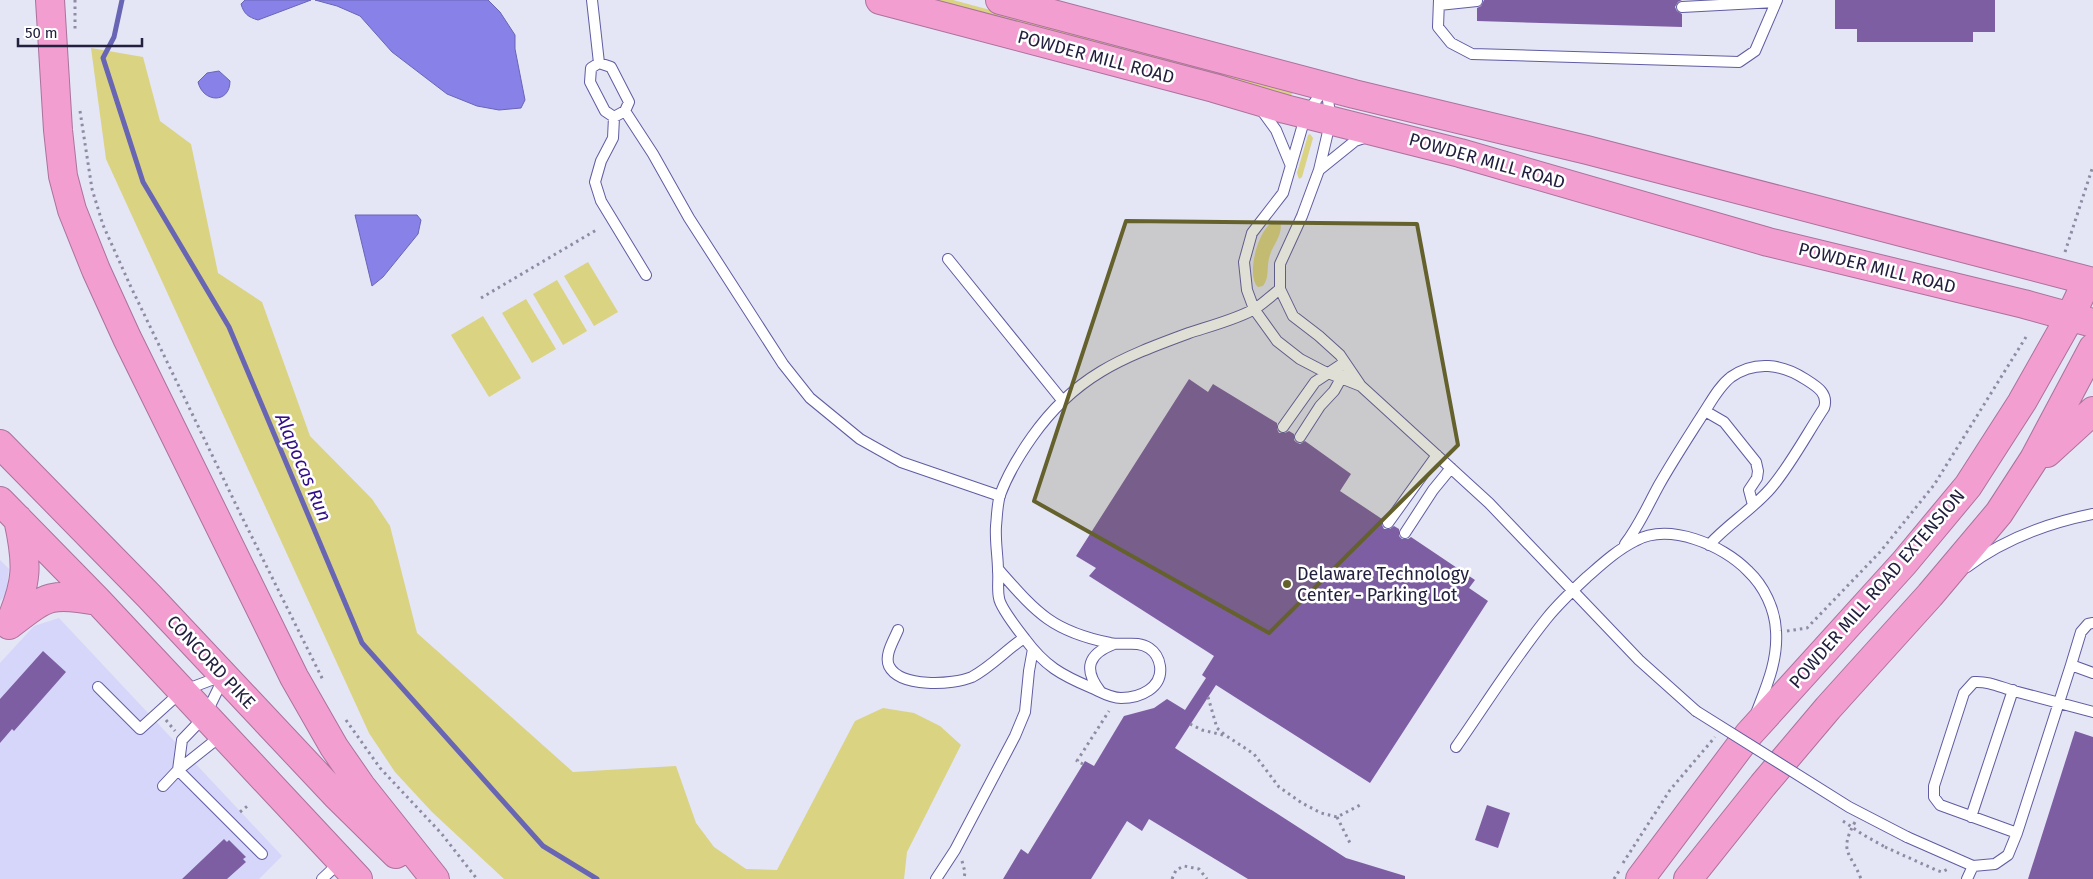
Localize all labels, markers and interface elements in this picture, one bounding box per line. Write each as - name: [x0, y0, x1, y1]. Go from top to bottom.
- scale bar: [18, 15, 141, 47]
- text: 50 m: [25, 24, 58, 42]
- street label: POWDER MILL ROAD: [1015, 25, 1177, 89]
- street label: POWDER MILL ROAD: [1406, 128, 1568, 194]
- street label: POWDER MILL ROAD: [1796, 238, 1958, 298]
- water label: Alapocas Run: [270, 409, 337, 525]
- street label: POWDER MILL ROAD EXTENSION: [1784, 485, 1970, 693]
- place label: Delaware Technology Center - Parking Lot: [1297, 563, 1469, 606]
- marker: Delaware Technology Center - Parking Lot: [1281, 578, 1293, 590]
- street label: CONCORD PIKE: [162, 611, 260, 713]

